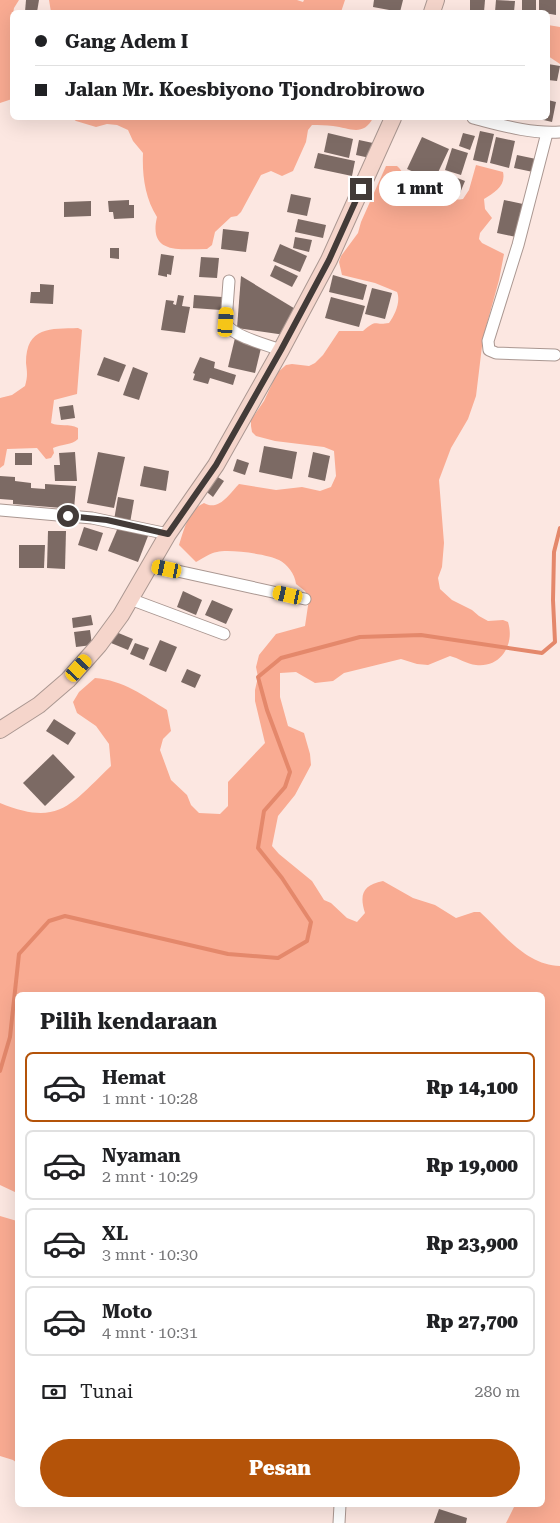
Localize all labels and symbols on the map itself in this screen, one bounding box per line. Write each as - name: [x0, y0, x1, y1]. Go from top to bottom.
- callout: 1 mnt: [378, 172, 461, 206]
- route end: [350, 178, 372, 200]
- car: [217, 307, 234, 337]
- route start: [57, 505, 79, 527]
- car: [150, 559, 183, 579]
- car: [271, 584, 304, 606]
- car: [63, 652, 94, 684]

